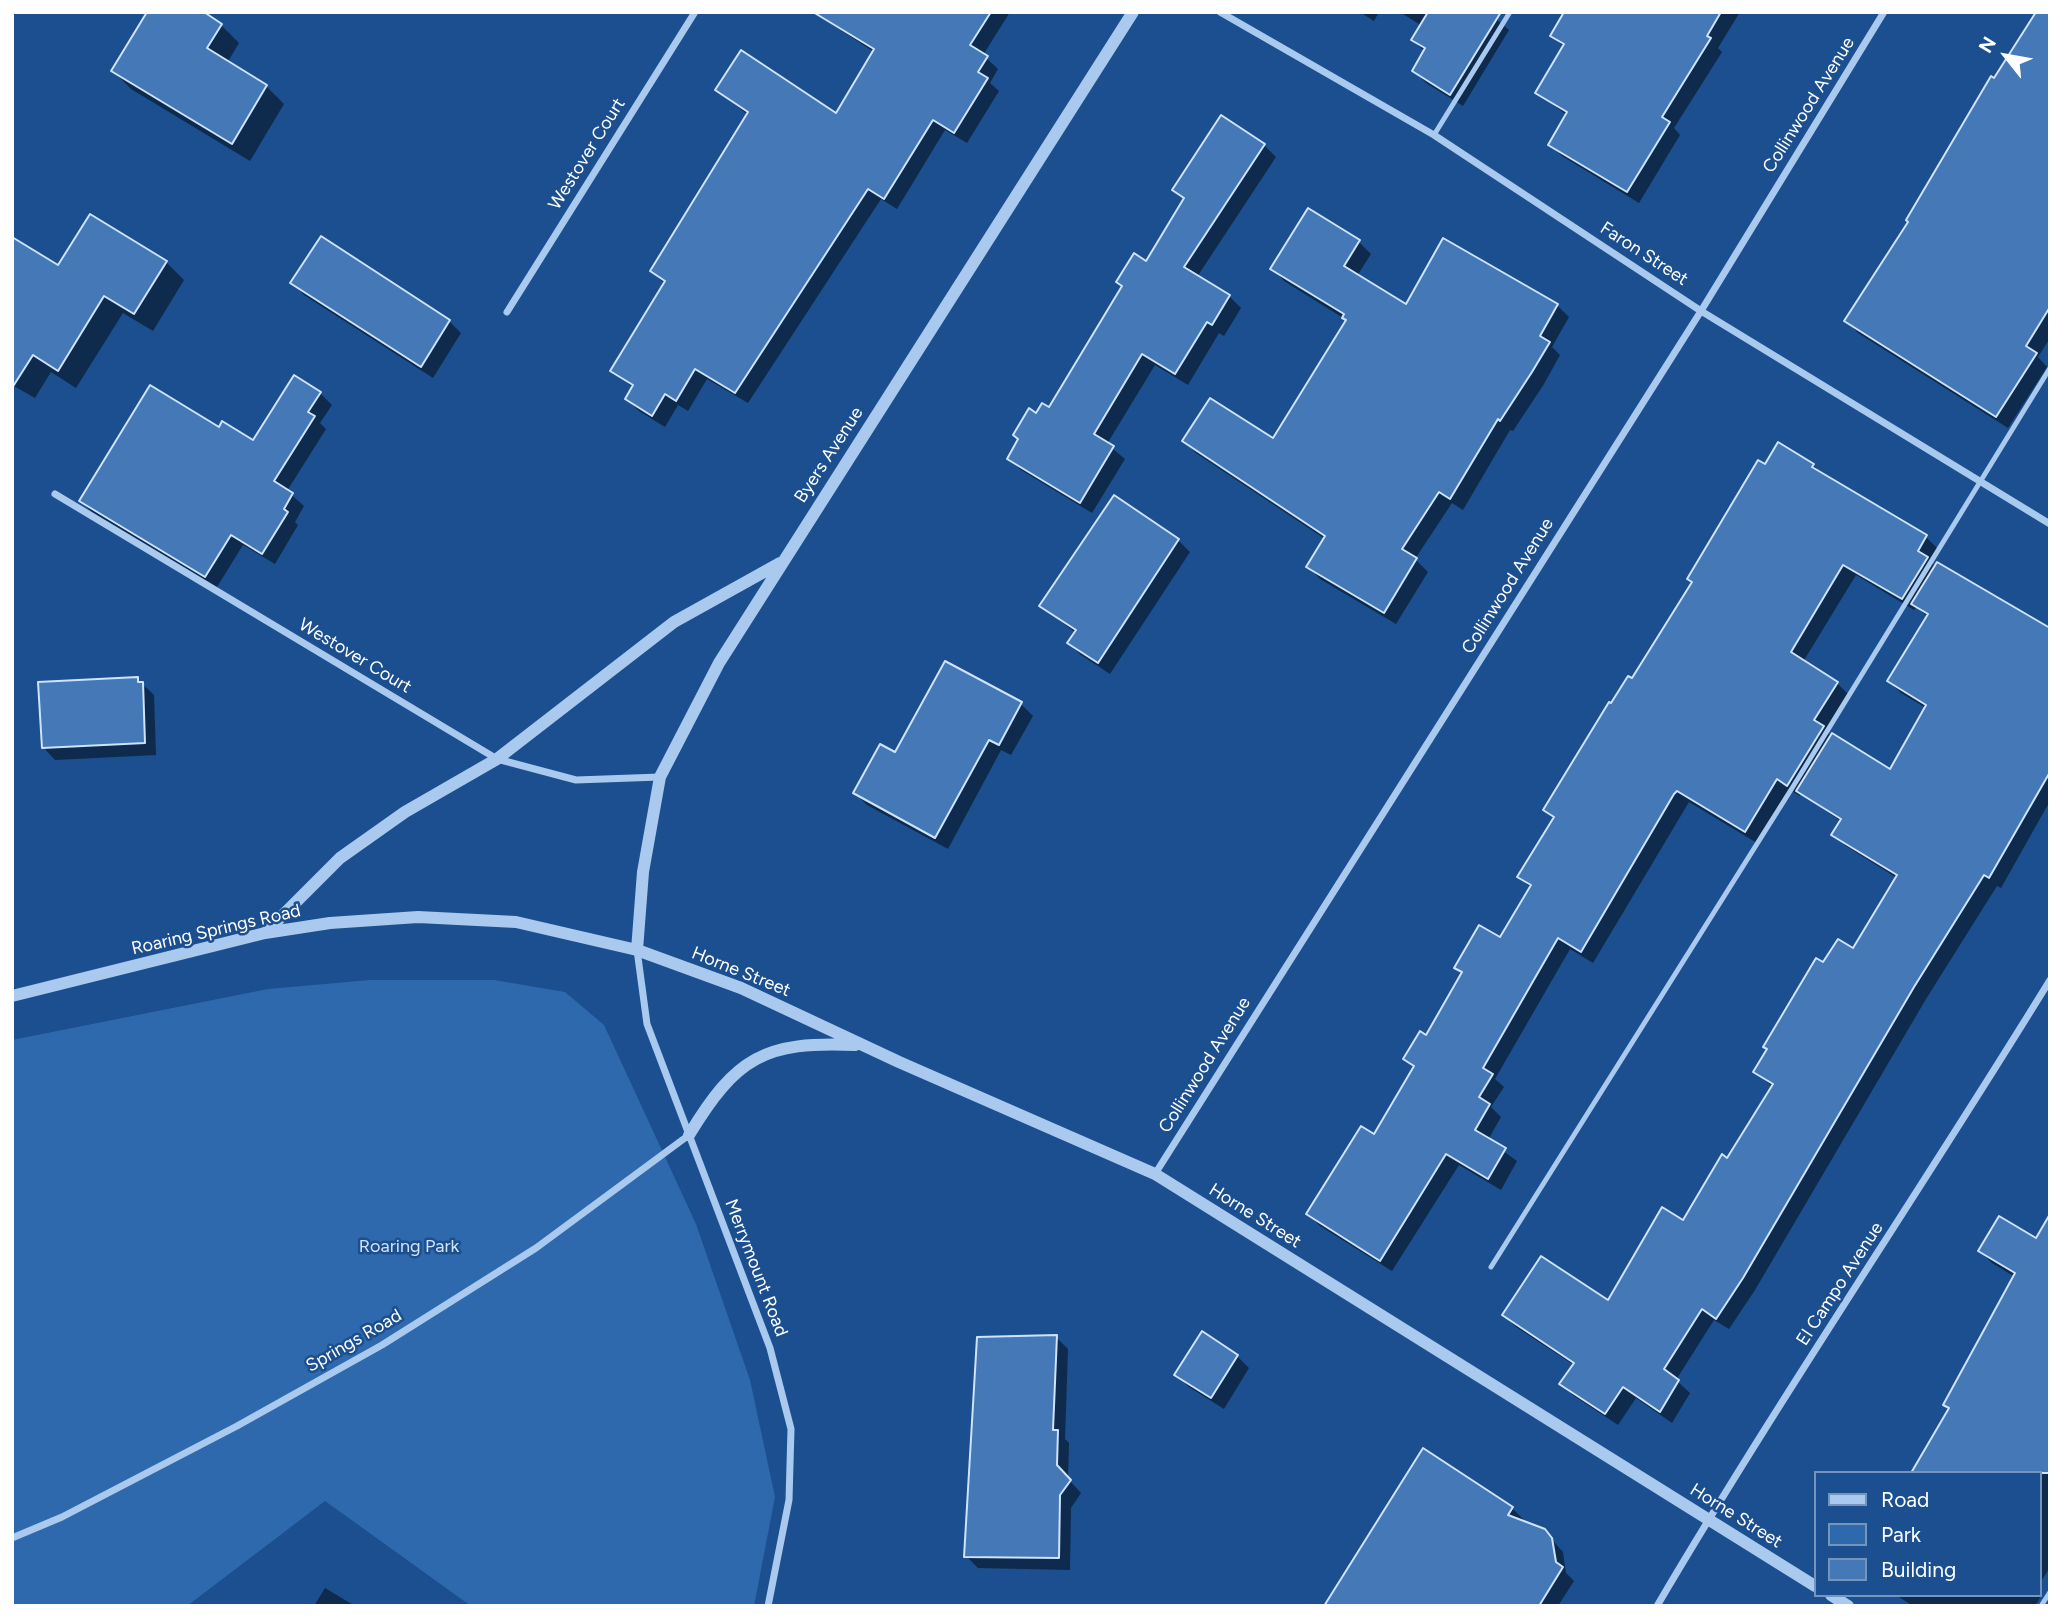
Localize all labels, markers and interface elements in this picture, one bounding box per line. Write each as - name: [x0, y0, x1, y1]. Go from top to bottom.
- north arrow: [1971, 21, 2041, 91]
- street label: Collinwood Avenue: [1758, 33, 1860, 177]
- text: N: [1974, 33, 2001, 57]
- street label: Westover Court: [544, 94, 630, 214]
- street label: Faron Street: [1596, 218, 1692, 290]
- street label: Byers Avenue: [790, 403, 868, 507]
- street label: Collinwood Avenue: [1457, 514, 1559, 658]
- street label: Westover Court: [295, 614, 415, 698]
- street label: Roaring Springs Road: [129, 900, 303, 960]
- street label: Horne Street: [688, 942, 794, 1002]
- street label: Collinwood Avenue: [1154, 993, 1256, 1137]
- street label: Horne Street: [1205, 1179, 1305, 1253]
- street label: Merrymount Road: [720, 1196, 792, 1340]
- street label: El Campo Avenue: [1792, 1218, 1888, 1350]
- park label: Roaring Park: [359, 1236, 459, 1258]
- street label: Springs Road: [302, 1305, 406, 1377]
- legend: [1814, 1471, 2041, 1597]
- street label: Horne Street: [1686, 1479, 1786, 1553]
- text: Road: [1881, 1487, 1929, 1512]
- text: Park: [1881, 1522, 1921, 1547]
- text: Building: [1881, 1557, 1956, 1582]

